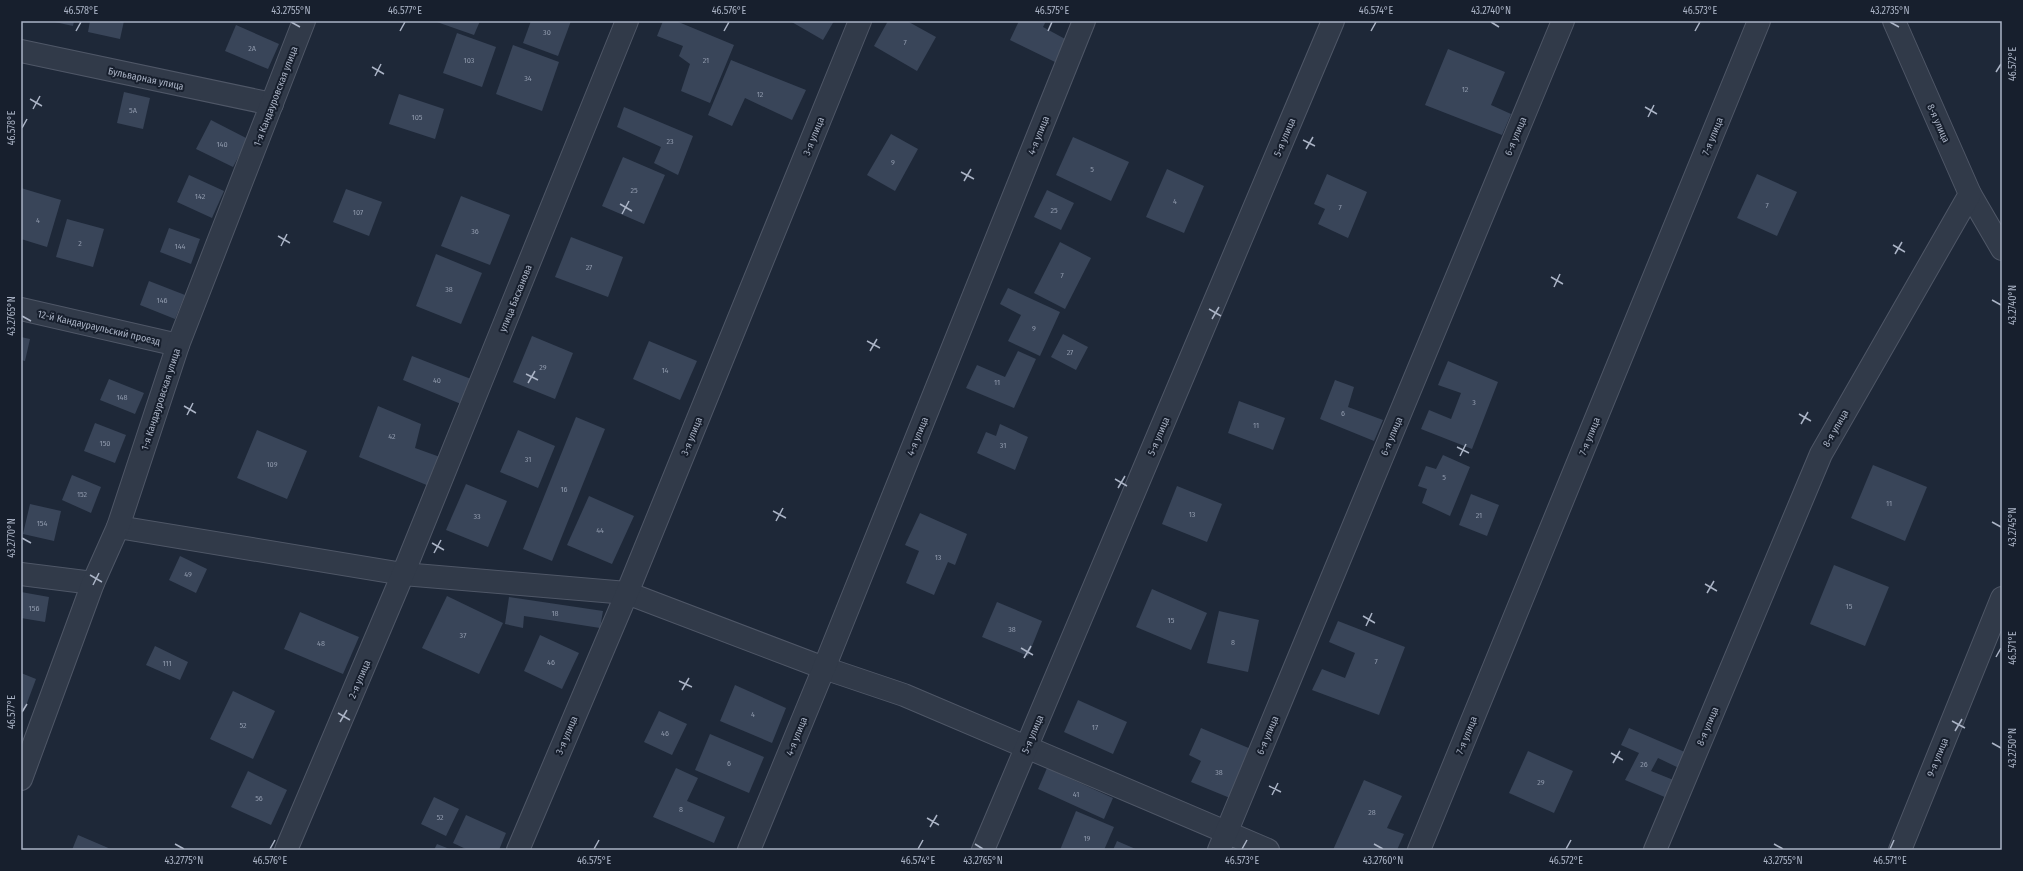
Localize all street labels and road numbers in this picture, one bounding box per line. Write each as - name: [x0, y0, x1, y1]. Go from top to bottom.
- street label: 1-я Кандауровская улица: [251, 45, 301, 148]
- street label: Бульварная улица: [107, 65, 185, 93]
- street label: 8-я улица: [1924, 102, 1952, 145]
- street label: 4-я улица: [1026, 114, 1052, 157]
- street label: 3-я улица: [801, 115, 827, 157]
- street label: 6-я улица: [1502, 115, 1529, 158]
- street label: 5-я улица: [1271, 116, 1298, 158]
- street label: 7-я улица: [1700, 116, 1726, 157]
- street label: улица Басханова: [497, 263, 535, 334]
- street label: 12-й Кандаураульский проезд: [36, 308, 161, 348]
- street label: 1-я Кандауровская улица: [139, 347, 183, 452]
- street label: 8-я улица: [1820, 408, 1851, 449]
- street label: 3-я улица: [679, 415, 705, 457]
- street label: 4-я улица: [905, 415, 931, 458]
- street label: 5-я улица: [1145, 415, 1172, 457]
- street label: 6-я улица: [1378, 415, 1405, 458]
- street label: 7-я улица: [1577, 416, 1603, 457]
- street label: 2-я улица: [347, 658, 373, 700]
- street label: 8-я улица: [1694, 705, 1721, 748]
- street label: 5-я улица: [1019, 713, 1046, 755]
- street label: 3-я улица: [553, 714, 580, 756]
- street label: 6-я улица: [1254, 714, 1281, 757]
- street label: 4-я улица: [784, 715, 810, 758]
- street label: 7-я улица: [1454, 715, 1480, 756]
- street label: 9-я улица: [1925, 736, 1951, 779]

